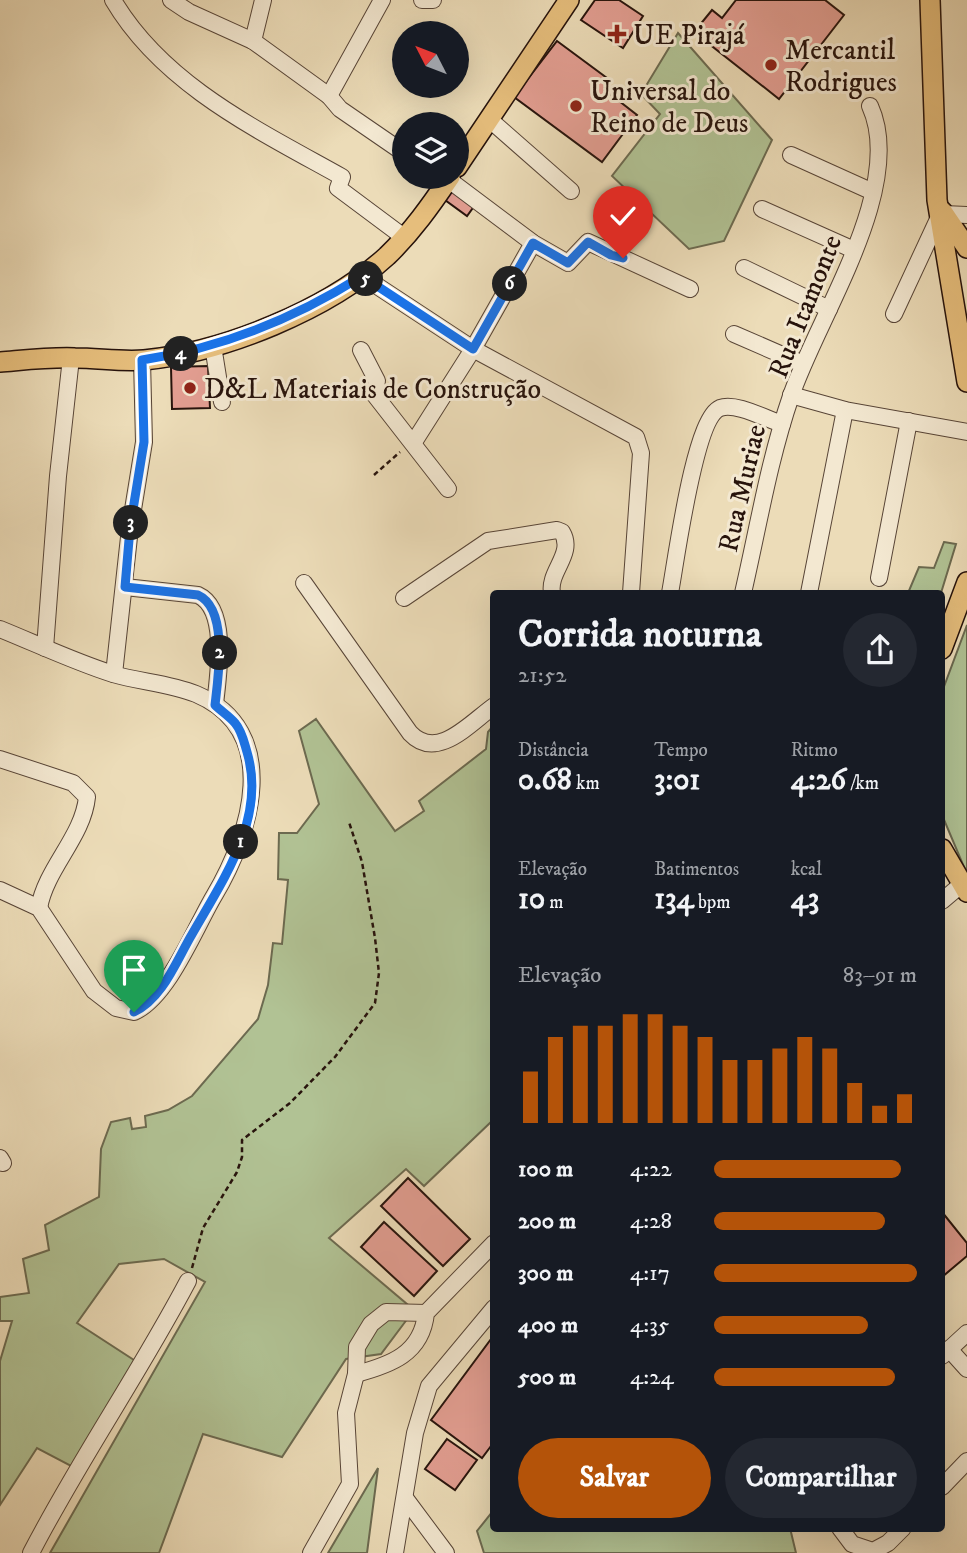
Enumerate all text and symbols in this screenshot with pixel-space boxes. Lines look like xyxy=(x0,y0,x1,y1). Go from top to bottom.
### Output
place label: UE Pirajá xyxy=(633,18,745,53)
north arrow xyxy=(392,21,469,98)
map controls xyxy=(392,21,469,189)
marker: UE Pirajá xyxy=(607,24,627,44)
place label: Mercantil Rodrigues xyxy=(785,33,897,100)
marker: Mercantil Rodrigues xyxy=(763,57,779,73)
place label: Universal do Reino de Deus xyxy=(590,74,748,141)
marker: Universal do Reino de Deus xyxy=(568,98,584,114)
button: layers xyxy=(392,112,469,189)
pin xyxy=(593,186,653,258)
icon: check xyxy=(604,197,642,235)
street label: Rua Itamonte xyxy=(761,230,850,383)
pin: 5 xyxy=(348,262,384,296)
pin: 6 xyxy=(492,266,528,302)
text: 5 xyxy=(361,267,370,290)
text: 6 xyxy=(505,272,514,295)
pin: 4 xyxy=(164,336,198,372)
text: 4 xyxy=(175,342,186,365)
place label: D&L Materiais de Construção xyxy=(204,372,541,407)
marker: D&L Materiais de Construção xyxy=(182,380,198,396)
street label: Rua Muriae xyxy=(711,421,774,556)
pin: 3 xyxy=(114,505,148,540)
text: 3 xyxy=(127,511,134,534)
text: Corrida noturna xyxy=(518,611,762,659)
button: share xyxy=(843,613,917,687)
pin: 2 xyxy=(202,636,238,670)
text: 2 xyxy=(215,641,224,664)
text: 21:52 xyxy=(518,661,566,690)
text: Distância xyxy=(518,739,589,762)
text: Tempo xyxy=(654,739,708,762)
text: Ritmo xyxy=(791,739,838,762)
text: 0.68 xyxy=(518,762,572,799)
text: 3:01 xyxy=(654,762,700,799)
text: 4:26 xyxy=(791,762,846,799)
text: km xyxy=(572,772,600,795)
text: /km xyxy=(846,772,879,795)
pin: 1 xyxy=(224,824,258,860)
text: 1 xyxy=(237,830,244,853)
text: Elevação xyxy=(518,858,587,881)
text: Batimentos xyxy=(654,858,739,881)
text: kcal xyxy=(791,858,822,881)
text: 10 xyxy=(518,881,545,918)
text: 134 xyxy=(654,881,694,918)
text: 43 xyxy=(791,881,819,918)
text: m xyxy=(545,891,563,914)
text: bpm xyxy=(694,891,731,914)
pin xyxy=(104,940,164,1012)
icon: arrive xyxy=(115,951,153,989)
text: Elevação xyxy=(518,961,601,990)
text: 83–91 m xyxy=(843,961,917,990)
text: 100 m xyxy=(518,1155,573,1184)
text: 4:22 xyxy=(630,1155,672,1184)
text: 200 m xyxy=(518,1207,576,1236)
text: 4:28 xyxy=(630,1207,672,1236)
text: 300 m xyxy=(518,1259,574,1288)
text: 4:17 xyxy=(630,1259,670,1288)
text: 400 m xyxy=(518,1311,578,1340)
text: 4:35 xyxy=(630,1311,669,1340)
text: 500 m xyxy=(518,1363,576,1392)
text: 4:24 xyxy=(630,1363,674,1392)
button: Salvar xyxy=(518,1438,711,1518)
button: Compartilhar xyxy=(725,1438,917,1518)

